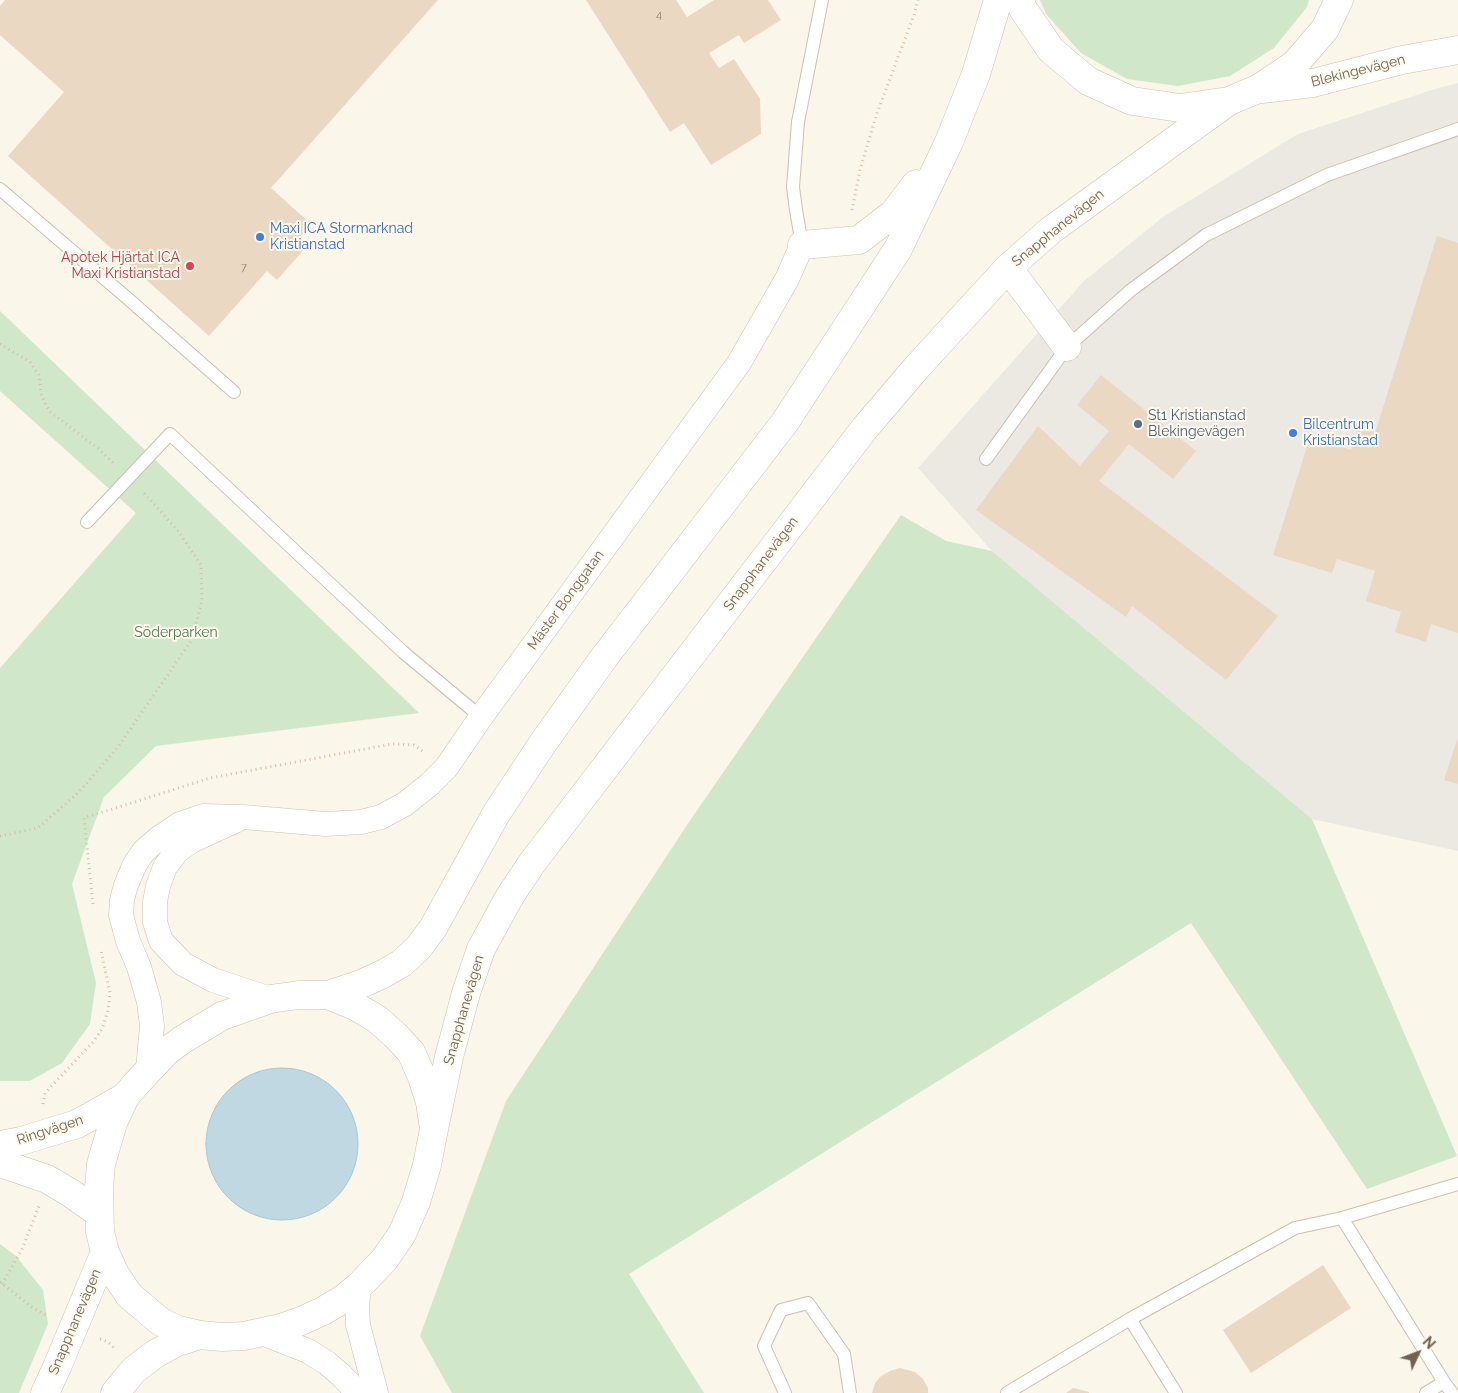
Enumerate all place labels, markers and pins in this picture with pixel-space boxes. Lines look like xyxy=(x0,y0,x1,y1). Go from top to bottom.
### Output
place label: Maxi ICA Stormarknad Kristianstad xyxy=(270,221,413,253)
marker: Maxi ICA Stormarknad Kristianstad xyxy=(254,231,266,243)
place label: Apotek Hjärtat ICA Maxi Kristianstad xyxy=(61,250,180,282)
marker: Apotek Hjärtat ICA Maxi Kristianstad xyxy=(184,260,196,272)
place label: St1 Kristianstad Blekingevägen xyxy=(1148,408,1246,441)
place label: Bilcentrum Kristianstad xyxy=(1303,417,1378,450)
marker: St1 Kristianstad Blekingevägen xyxy=(1132,418,1144,430)
marker: Bilcentrum Kristianstad xyxy=(1287,427,1299,439)

